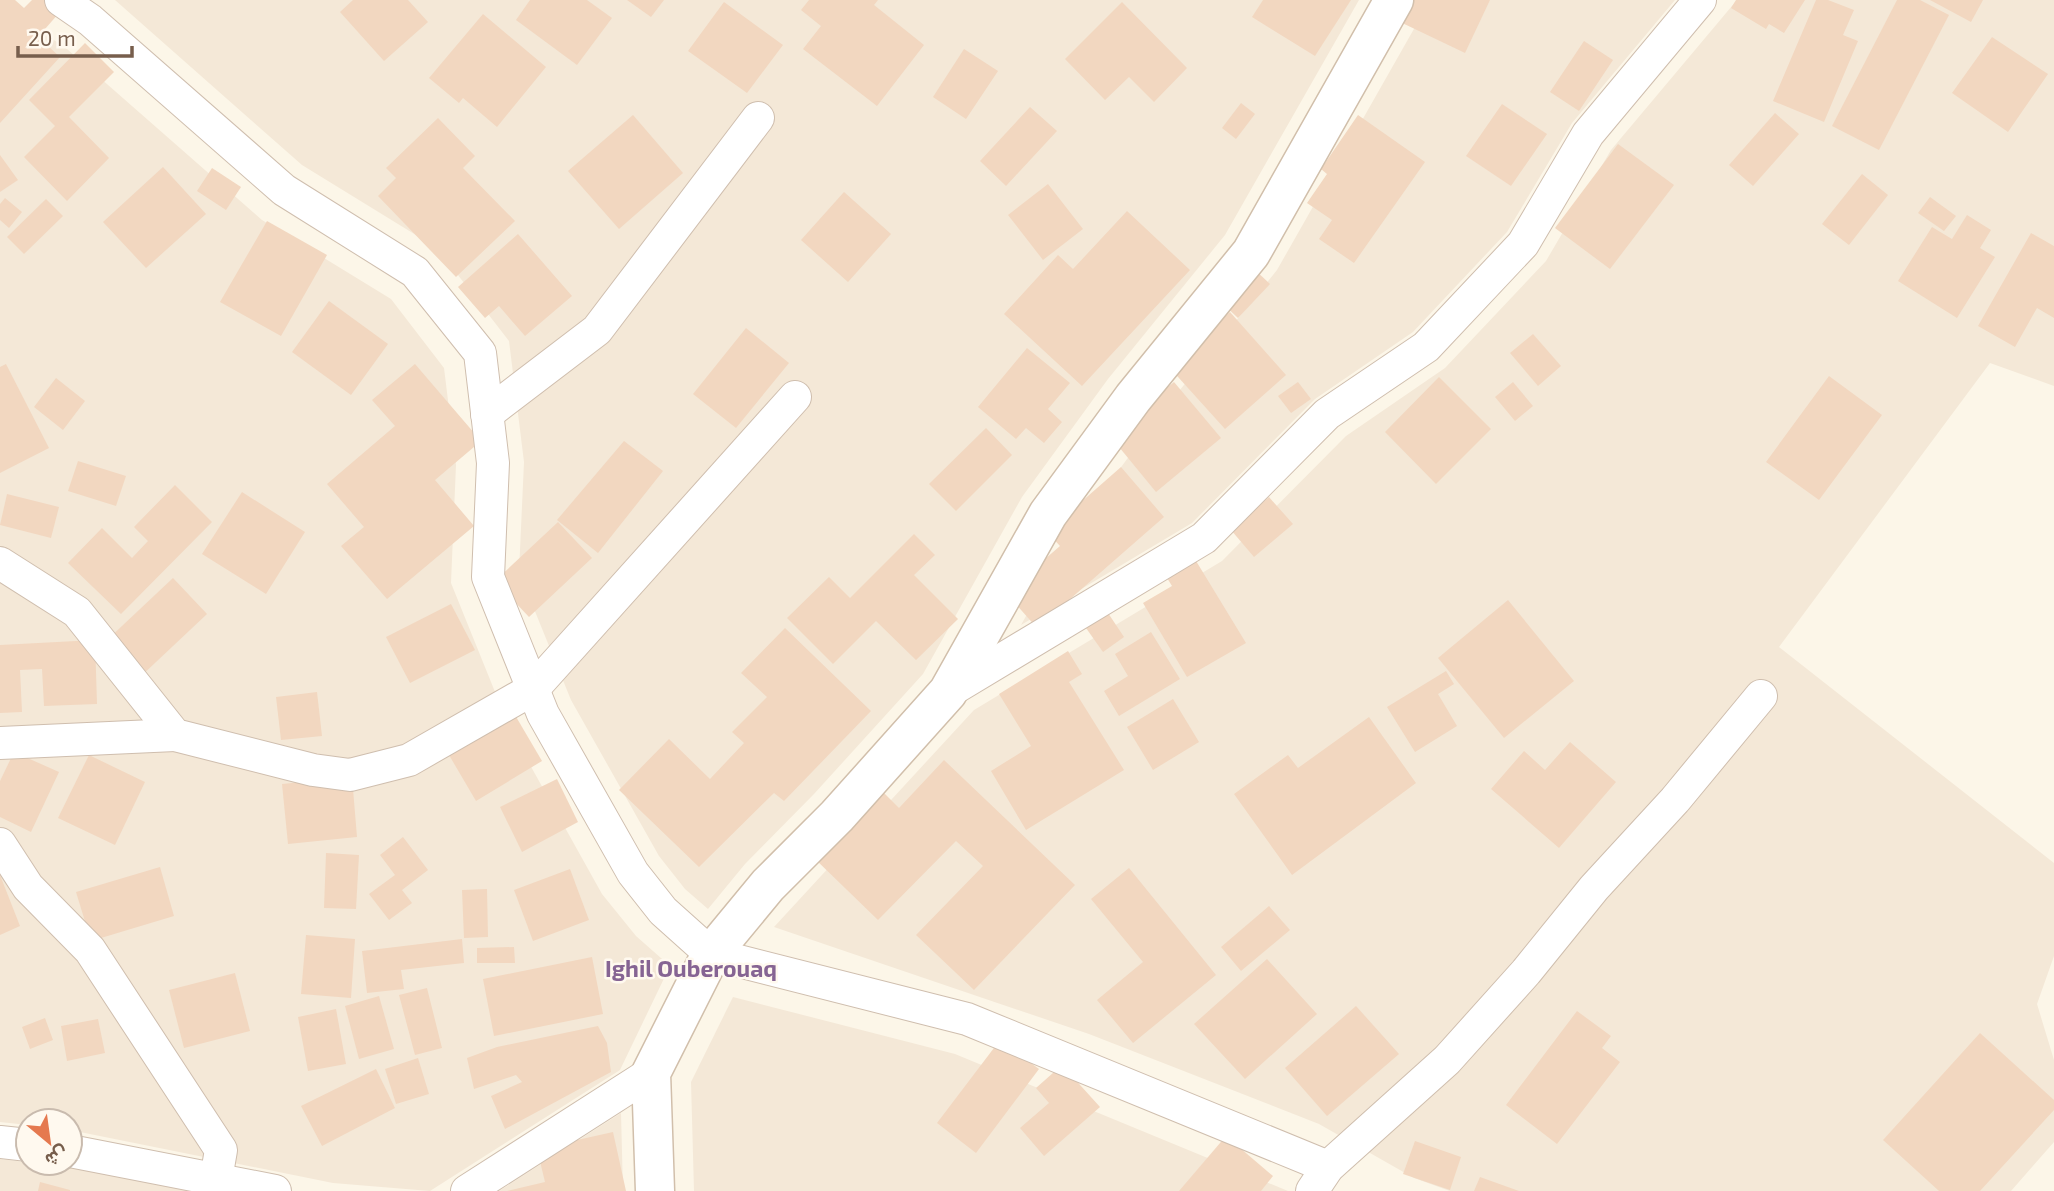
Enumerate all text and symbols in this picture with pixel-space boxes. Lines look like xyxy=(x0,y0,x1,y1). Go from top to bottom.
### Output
scale bar xyxy=(18,14,131,58)
text: 20 m xyxy=(28,25,76,50)
district label: Ighil Ouberouaq xyxy=(605,954,777,982)
north arrow xyxy=(14,1107,84,1177)
text: ش xyxy=(41,1141,73,1173)

